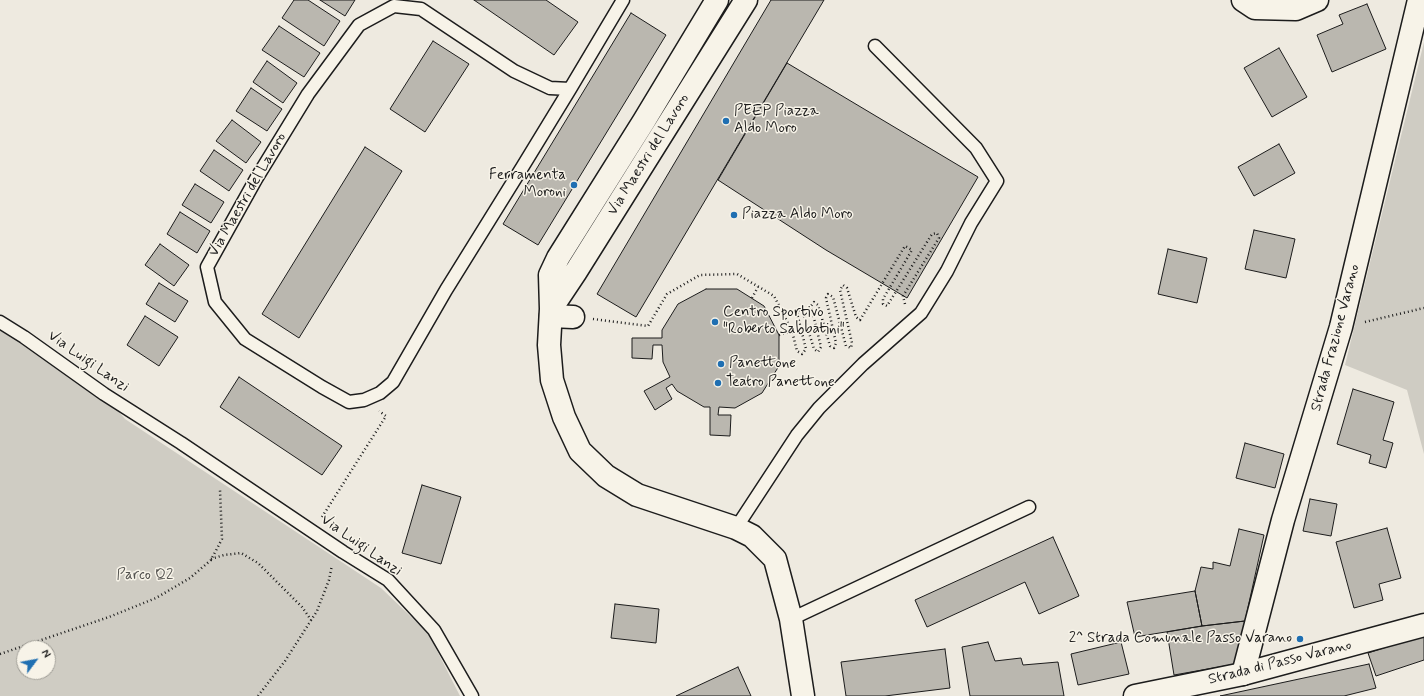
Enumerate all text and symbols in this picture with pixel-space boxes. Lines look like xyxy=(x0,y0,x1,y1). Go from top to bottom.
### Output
street label: Via Maestri del Lavoro xyxy=(604,91,694,219)
place label: PEEP Piazza Aldo Moro xyxy=(734,103,819,138)
marker: PEEP Piazza Aldo Moro xyxy=(721,116,731,126)
street label: Via Maestri del Lavoro xyxy=(205,130,291,260)
place label: Ferramenta Moroni xyxy=(489,167,566,202)
marker: Ferramenta Moroni xyxy=(569,180,579,190)
place label: Piazza Aldo Moro xyxy=(742,206,853,224)
marker: Piazza Aldo Moro xyxy=(729,210,739,220)
street label: Strada Frazione Varano xyxy=(1308,263,1364,413)
place label: Centro Sportivo "Roberto Sabbatini" xyxy=(723,304,845,339)
marker: Centro Sportivo "Roberto Sabbatini" xyxy=(710,317,720,327)
street label: Via Luigi Lanzi xyxy=(44,327,132,397)
place label: Panettone xyxy=(729,355,796,373)
marker: Panettone xyxy=(716,359,726,369)
place label: Teatro Panettone xyxy=(726,374,835,392)
marker: Teatro Panettone xyxy=(713,378,723,388)
street label: Via Luigi Lanzi xyxy=(317,511,405,581)
park label: Parco Q2 xyxy=(117,567,173,585)
place label: 2^ Strada Comunale Passo Varano xyxy=(1069,630,1292,648)
marker: 2^ Strada Comunale Passo Varano xyxy=(1295,634,1305,644)
street label: Strada di Passo Varano xyxy=(1207,636,1353,690)
north arrow xyxy=(16,640,56,680)
text: N xyxy=(37,647,53,661)

